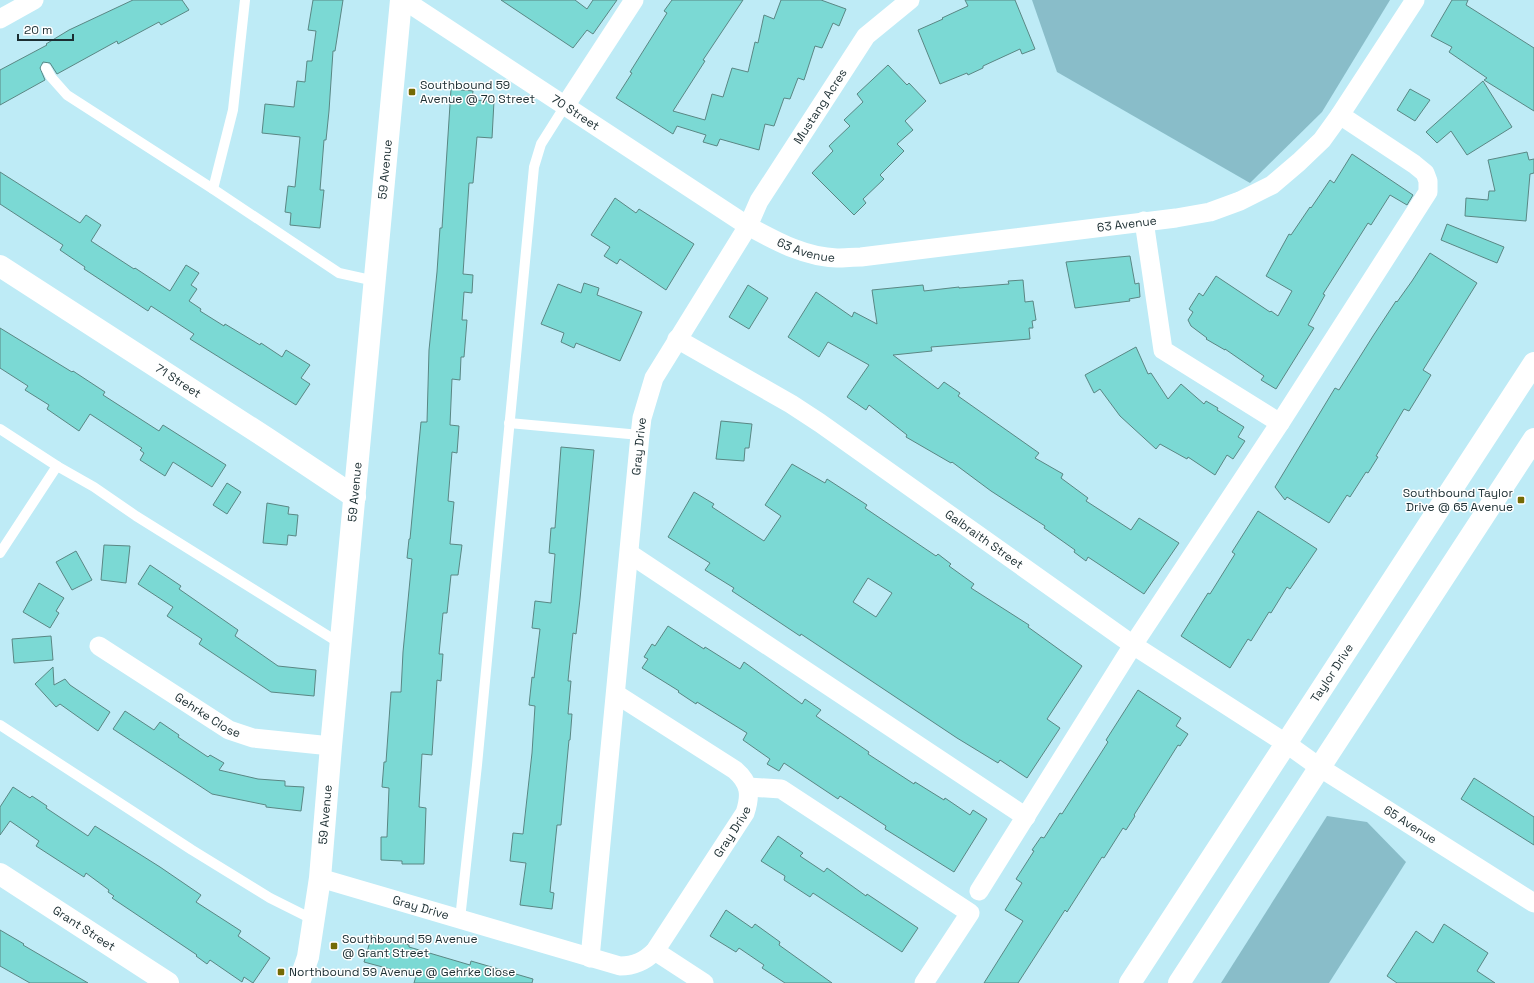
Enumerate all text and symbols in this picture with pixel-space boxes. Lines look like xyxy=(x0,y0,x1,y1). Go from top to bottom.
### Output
scale bar xyxy=(18,16,73,42)
text: 20 m xyxy=(24,22,52,38)
street label: Mustang Acres xyxy=(790,66,851,147)
place label: Southbound 59 Avenue @ 70 Street xyxy=(420,77,535,107)
marker: Southbound 59 Avenue @ 70 Street xyxy=(407,87,417,97)
street label: 70 Street xyxy=(548,91,602,134)
street label: 59 Avenue xyxy=(374,139,396,200)
street label: 63 Avenue xyxy=(1096,212,1158,236)
street label: 63 Avenue xyxy=(774,234,836,266)
street label: 71 Street xyxy=(152,360,204,402)
street label: Gray Drive xyxy=(628,416,650,476)
street label: 59 Avenue xyxy=(344,461,366,523)
place label: Southbound Taylor Drive @ 65 Avenue xyxy=(1403,485,1513,515)
marker: Southbound Taylor Drive @ 65 Avenue xyxy=(1516,495,1526,505)
street label: Galbraith Street xyxy=(942,506,1026,573)
street label: Taylor Drive xyxy=(1307,641,1357,705)
street label: Gehrke Close xyxy=(172,689,243,741)
street label: 59 Avenue xyxy=(315,784,336,845)
street label: 65 Avenue xyxy=(1381,802,1440,847)
street label: Gray Drive xyxy=(710,804,755,861)
street label: Gray Drive xyxy=(391,892,451,923)
street label: Grant Street xyxy=(49,902,118,955)
place label: Southbound 59 Avenue @ Grant Street xyxy=(342,931,478,961)
marker: Southbound 59 Avenue @ Grant Street xyxy=(329,941,339,951)
place label: Northbound 59 Avenue @ Gehrke Close xyxy=(289,964,515,980)
marker: Northbound 59 Avenue @ Gehrke Close xyxy=(276,967,286,977)

